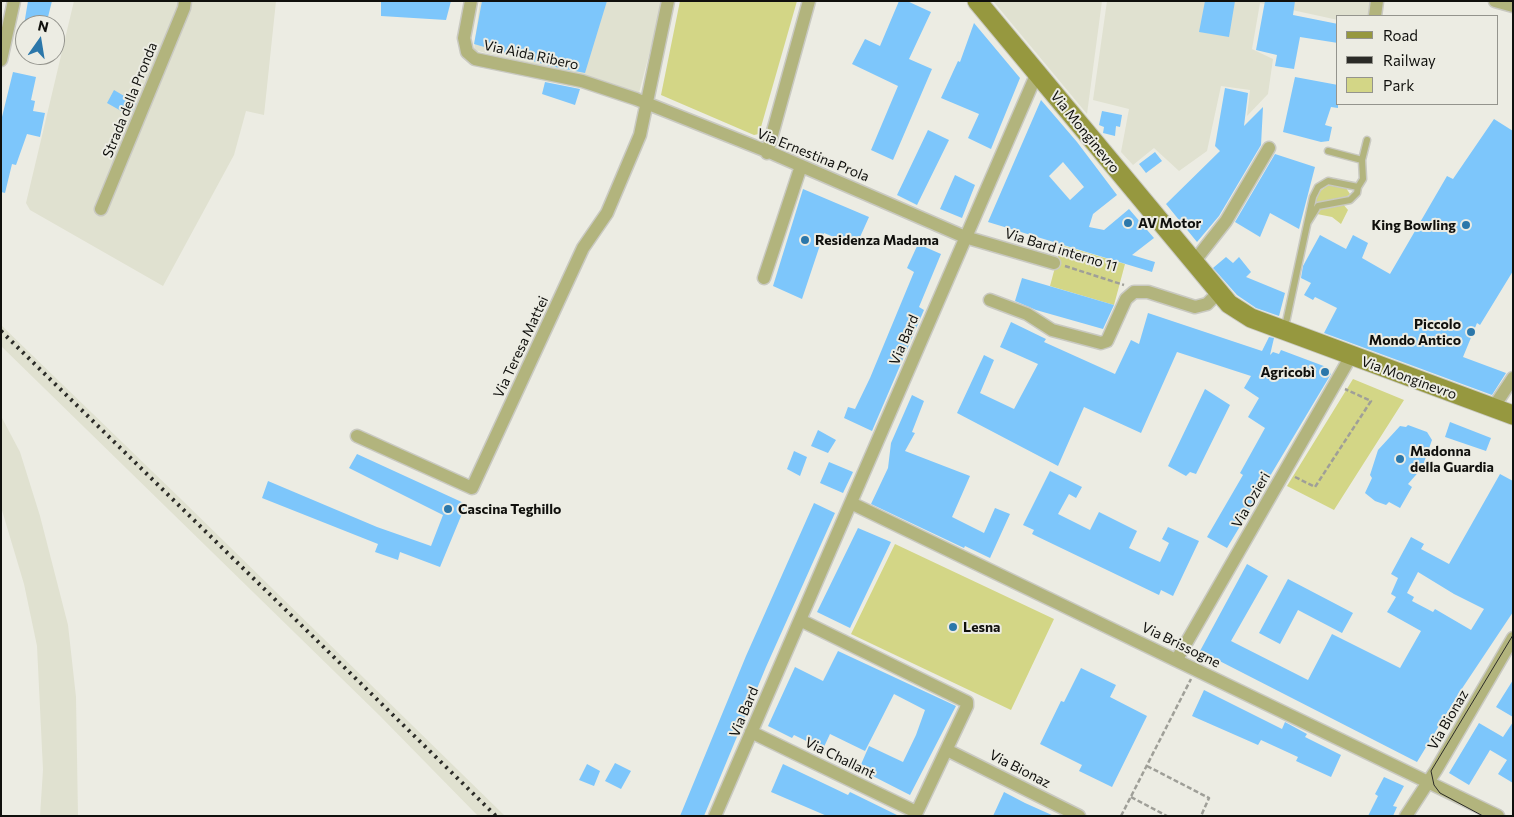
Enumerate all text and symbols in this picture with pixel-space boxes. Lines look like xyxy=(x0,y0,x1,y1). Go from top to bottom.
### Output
north arrow xyxy=(15,15,65,65)
legend xyxy=(1336,15,1499,105)
text: N xyxy=(36,16,50,35)
text: Road xyxy=(1383,26,1418,44)
street label: Via Aida Ribero xyxy=(482,37,580,73)
street label: Strada della Pronda xyxy=(99,40,161,160)
text: Railway xyxy=(1383,51,1436,69)
text: Park xyxy=(1383,76,1414,94)
street label: Via Monginevro xyxy=(1047,88,1123,176)
street label: Via Ernestina Prola xyxy=(754,125,872,185)
place label: AV Motor xyxy=(1138,215,1201,231)
marker: AV Motor xyxy=(1122,217,1134,229)
place label: King Bowling xyxy=(1371,217,1456,233)
marker: King Bowling xyxy=(1460,219,1472,231)
street label: Via Bard interno 11 xyxy=(1003,225,1119,275)
place label: Residenza Madama xyxy=(815,232,939,248)
marker: Residenza Madama xyxy=(799,234,811,246)
street label: Via Teresa Mattei xyxy=(490,293,552,401)
street label: Via Bard xyxy=(886,312,922,368)
place label: Piccolo Mondo Antico xyxy=(1369,316,1461,348)
marker: Piccolo Mondo Antico xyxy=(1465,326,1477,338)
street label: Via Monginevro xyxy=(1359,353,1459,403)
place label: Agricobì xyxy=(1261,364,1315,380)
marker: Agricobì xyxy=(1319,366,1331,378)
place label: Madonna della Guardia xyxy=(1410,443,1494,476)
marker: Madonna della Guardia xyxy=(1394,453,1406,465)
street label: Via Ozieri xyxy=(1228,469,1274,531)
place label: Cascina Teghillo xyxy=(458,501,561,517)
marker: Cascina Teghillo xyxy=(442,503,454,515)
place label: Lesna xyxy=(963,619,1000,635)
street label: Via Brissogne xyxy=(1139,619,1223,671)
marker: Lesna xyxy=(947,621,959,633)
street label: Via Bard xyxy=(726,684,762,740)
street label: Via Bionaz xyxy=(1424,687,1472,753)
street label: Via Challant xyxy=(802,734,878,782)
street label: Via Bionaz xyxy=(987,746,1053,792)

